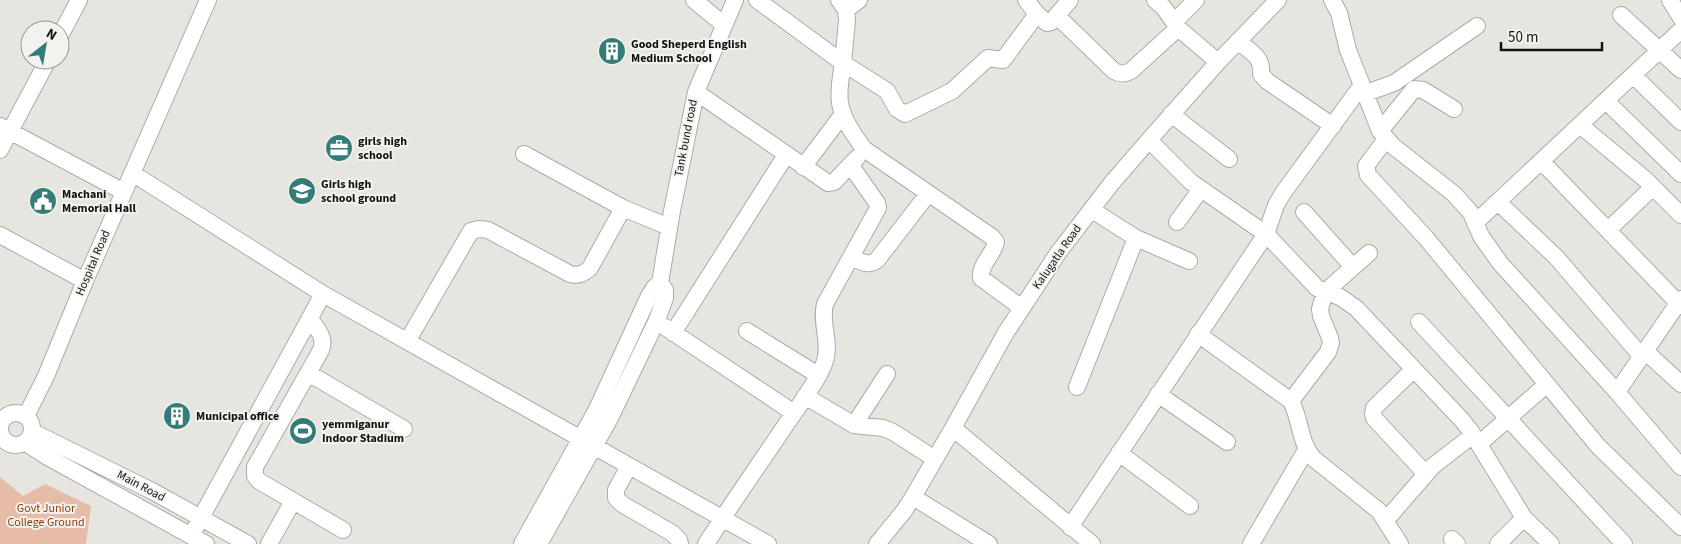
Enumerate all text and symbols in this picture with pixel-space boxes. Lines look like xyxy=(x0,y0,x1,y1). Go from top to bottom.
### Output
north arrow xyxy=(20,20,70,70)
scale bar xyxy=(1501,20,1602,52)
text: N xyxy=(42,24,60,46)
text: 50 m xyxy=(1508,27,1538,48)
building icon: Good Sheperd English Medium School xyxy=(597,36,627,66)
place label: Good Sheperd English Medium School xyxy=(631,36,747,67)
street label: Tank bund road xyxy=(670,98,702,178)
office icon: girls high school xyxy=(324,133,354,163)
place label: girls high school xyxy=(358,133,407,164)
school or university icon: Girls high school ground xyxy=(287,176,317,206)
place label: Girls high school ground xyxy=(321,176,396,207)
public building icon: Machani Memorial Hall xyxy=(28,186,58,216)
place label: Machani Memorial Hall xyxy=(62,186,136,217)
street label: Kalugatla Road xyxy=(1028,221,1086,293)
street label: Hospital Road xyxy=(71,227,115,299)
building icon: Municipal office xyxy=(162,401,192,431)
place label: Municipal office xyxy=(196,408,279,425)
sports icon: yemmiganur Indoor Stadium xyxy=(288,416,318,446)
place label: yemmiganur Indoor Stadium xyxy=(322,416,404,447)
street label: Main Road xyxy=(114,466,168,506)
park label: Govt Junior College Ground xyxy=(7,500,85,531)

